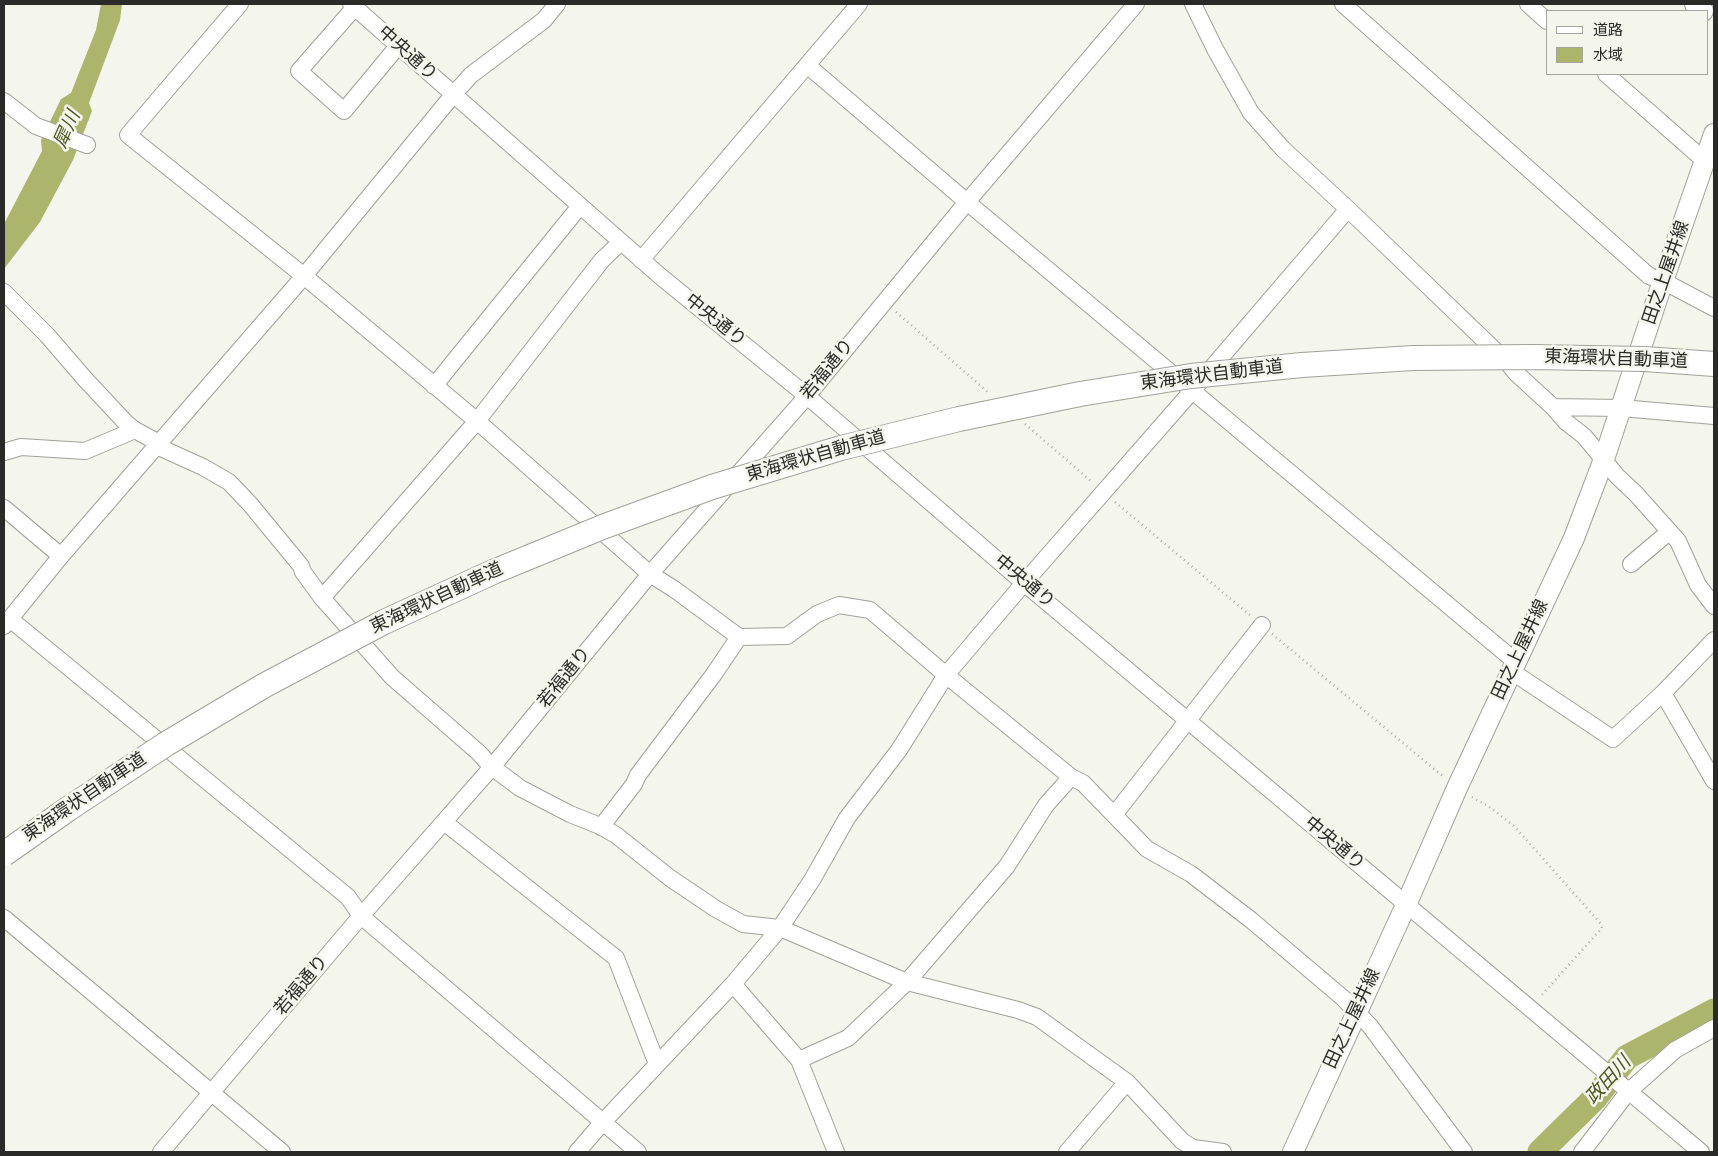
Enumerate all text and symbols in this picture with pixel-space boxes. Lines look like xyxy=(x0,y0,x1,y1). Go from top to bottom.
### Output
legend xyxy=(1546,10,1708,75)
text: 道路 xyxy=(1593,19,1623,41)
street label: 中央通り xyxy=(373,22,441,86)
text: 水域 xyxy=(1593,44,1623,66)
water label: 犀川 xyxy=(50,108,86,152)
street label: 田之上屋井線 xyxy=(1639,218,1695,328)
street label: 中央通り xyxy=(680,290,750,352)
street label: 若福通り xyxy=(797,335,859,405)
street label: 東海環状自動車道 xyxy=(1544,347,1688,373)
street label: 東海環状自動車道 xyxy=(1139,357,1285,395)
street label: 東海環状自動車道 xyxy=(744,427,888,487)
street label: 中央通り xyxy=(989,551,1059,613)
street label: 東海環状自動車道 xyxy=(367,559,507,639)
street label: 田之上屋井線 xyxy=(1488,596,1554,704)
street label: 若福通り xyxy=(534,643,596,713)
street label: 東海環状自動車道 xyxy=(19,749,151,847)
street label: 中央通り xyxy=(1299,813,1369,875)
street label: 若福通り xyxy=(271,951,333,1021)
street label: 田之上屋井線 xyxy=(1320,965,1386,1073)
water label: 政田川 xyxy=(1581,1052,1637,1110)

